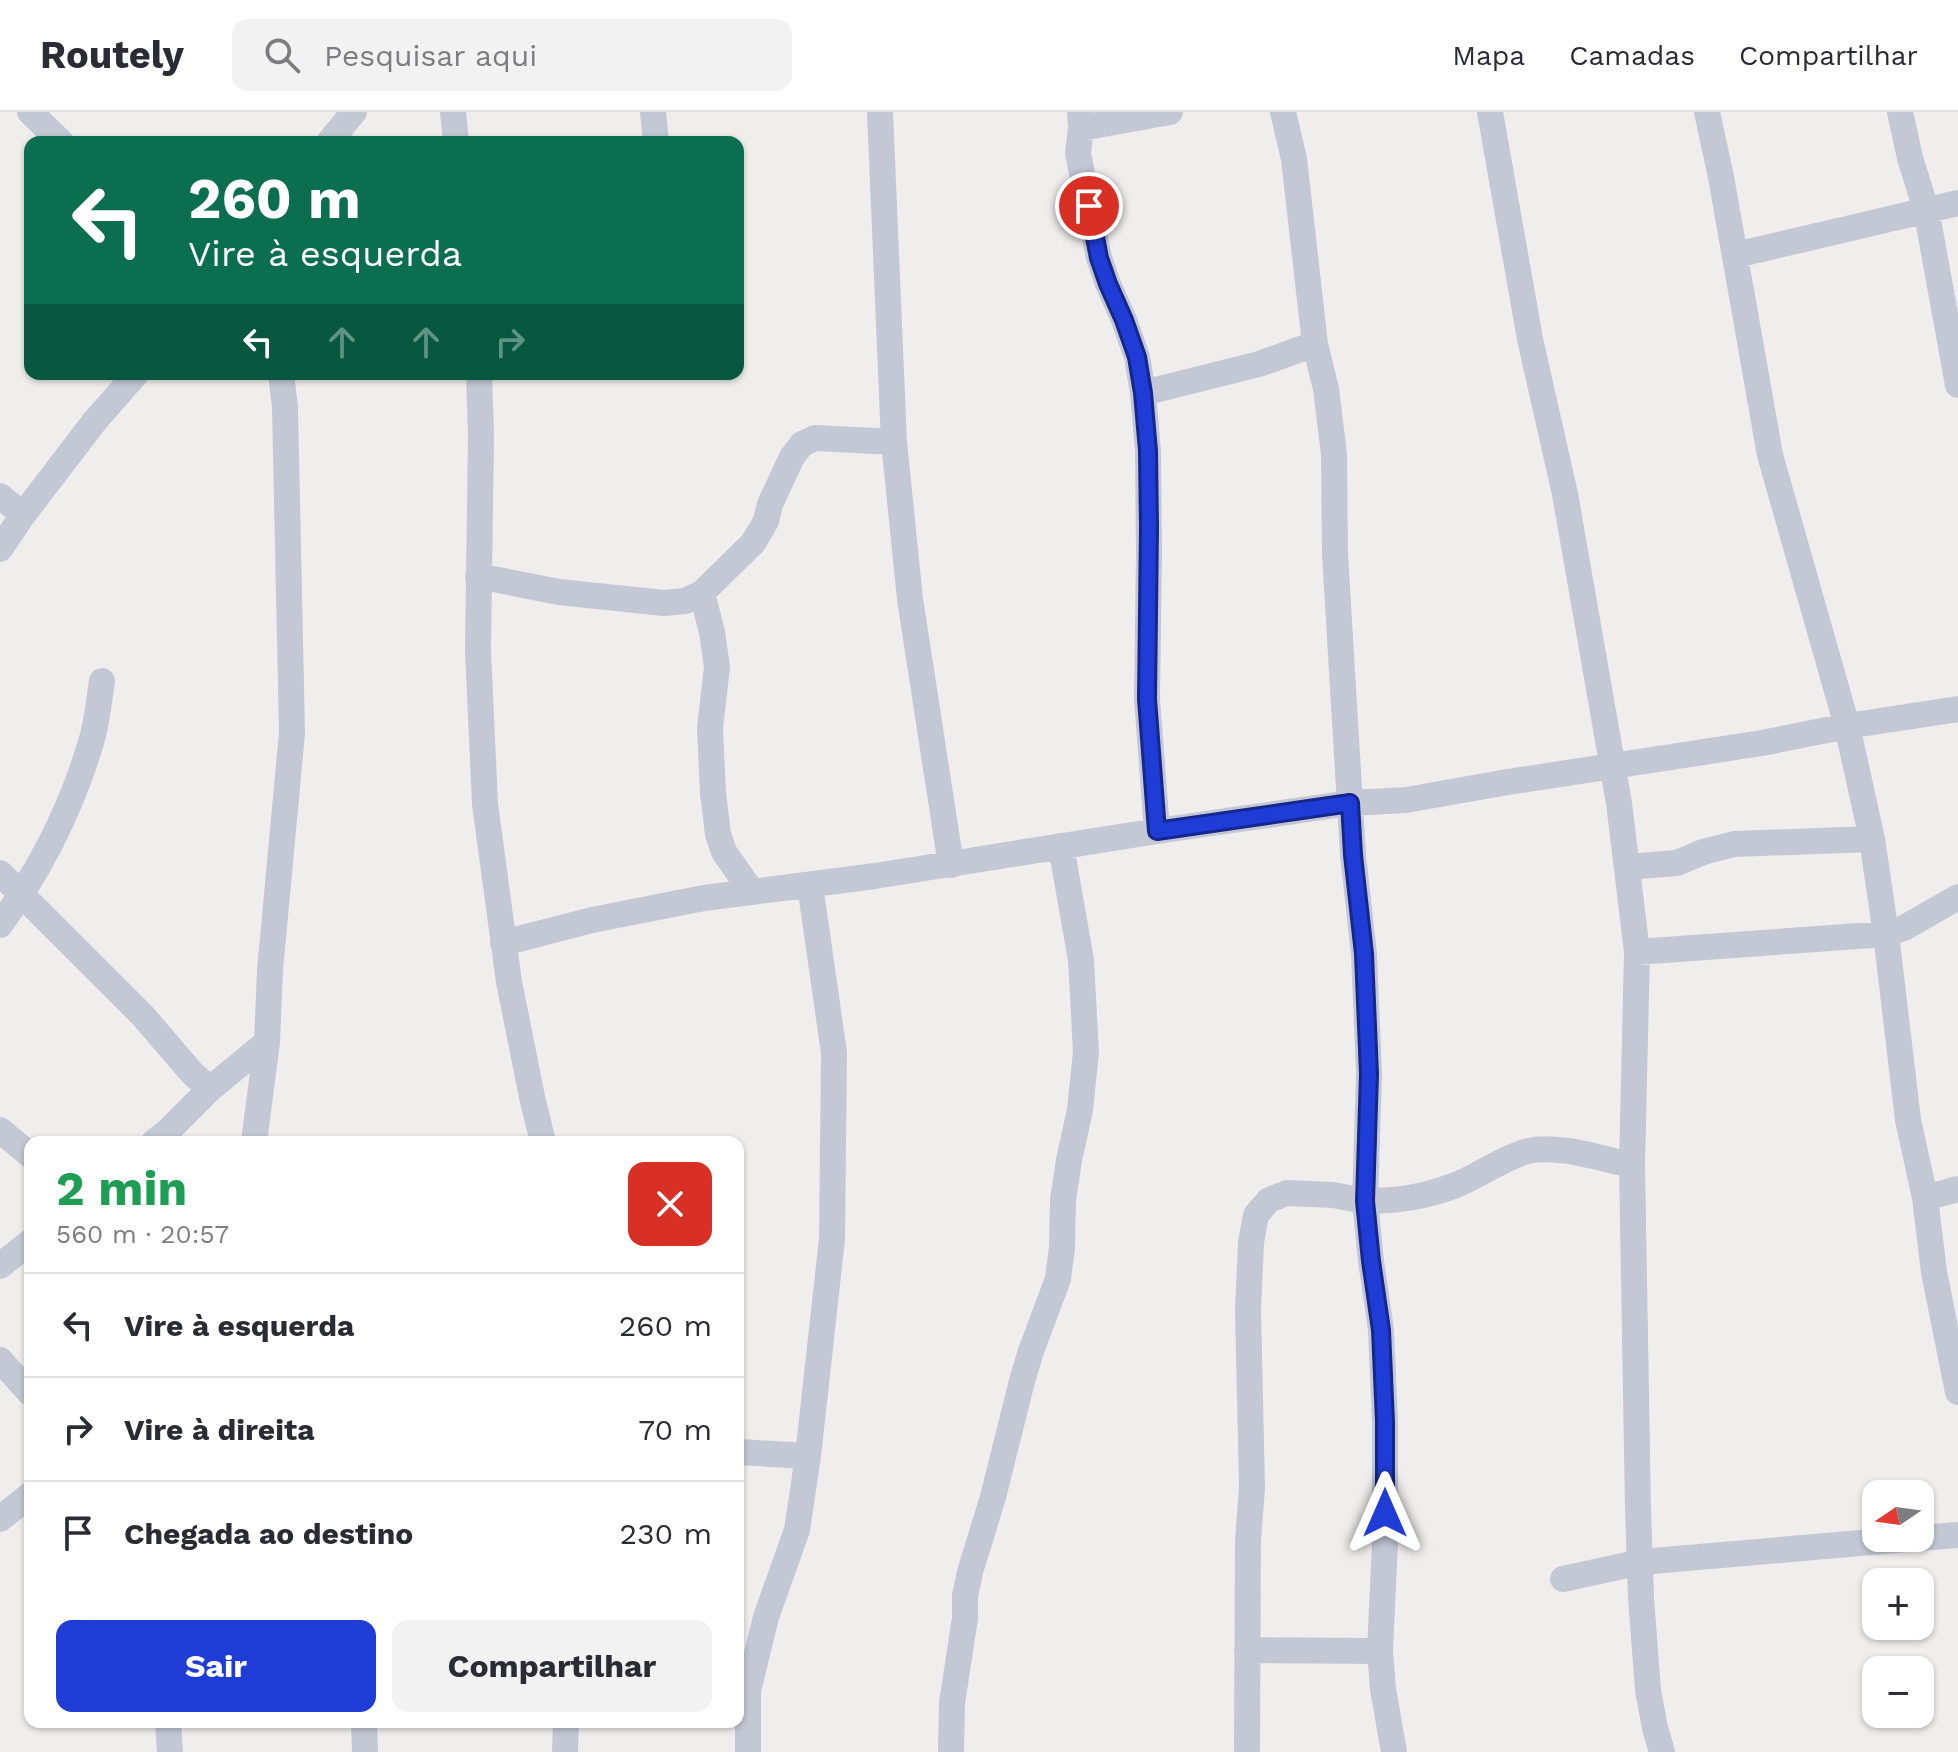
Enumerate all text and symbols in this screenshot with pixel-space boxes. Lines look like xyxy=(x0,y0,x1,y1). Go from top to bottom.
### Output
search box xyxy=(232,19,792,91)
text: Routely xyxy=(40,33,184,77)
icon: search xyxy=(260,33,304,77)
text: Pesquisar aqui xyxy=(324,38,537,73)
text: Mapa xyxy=(1452,39,1525,72)
text: Camadas xyxy=(1569,39,1695,72)
text: Compartilhar xyxy=(1739,39,1918,72)
text: 260 m xyxy=(188,166,361,232)
icon: left xyxy=(56,168,160,272)
pin xyxy=(1055,172,1123,240)
icon: arrive xyxy=(1067,184,1111,228)
text: Vire à esquerda xyxy=(188,233,462,275)
icon: left xyxy=(236,320,280,364)
icon: ahead xyxy=(320,320,364,364)
icon: ahead xyxy=(404,320,448,364)
icon: right xyxy=(488,320,532,364)
text: 2 min xyxy=(56,1160,187,1217)
button: close xyxy=(628,1162,712,1246)
text: 560 m · 20:57 xyxy=(56,1219,229,1249)
icon: left xyxy=(56,1303,100,1347)
text: Vire à esquerda xyxy=(124,1308,354,1343)
text: 260 m xyxy=(619,1308,712,1343)
icon: right xyxy=(56,1407,100,1451)
text: Vire à direita xyxy=(124,1412,315,1447)
text: 70 m xyxy=(638,1412,712,1447)
position arrow xyxy=(1343,1471,1427,1555)
north arrow xyxy=(1862,1480,1934,1552)
map controls xyxy=(1862,1480,1934,1728)
icon: arrive xyxy=(56,1511,100,1555)
text: Chegada ao destino xyxy=(124,1516,413,1551)
text: 230 m xyxy=(620,1516,712,1551)
button: + xyxy=(1862,1568,1934,1640)
button: Sair xyxy=(56,1620,376,1712)
button: Compartilhar xyxy=(392,1620,712,1712)
button: − xyxy=(1862,1656,1934,1728)

